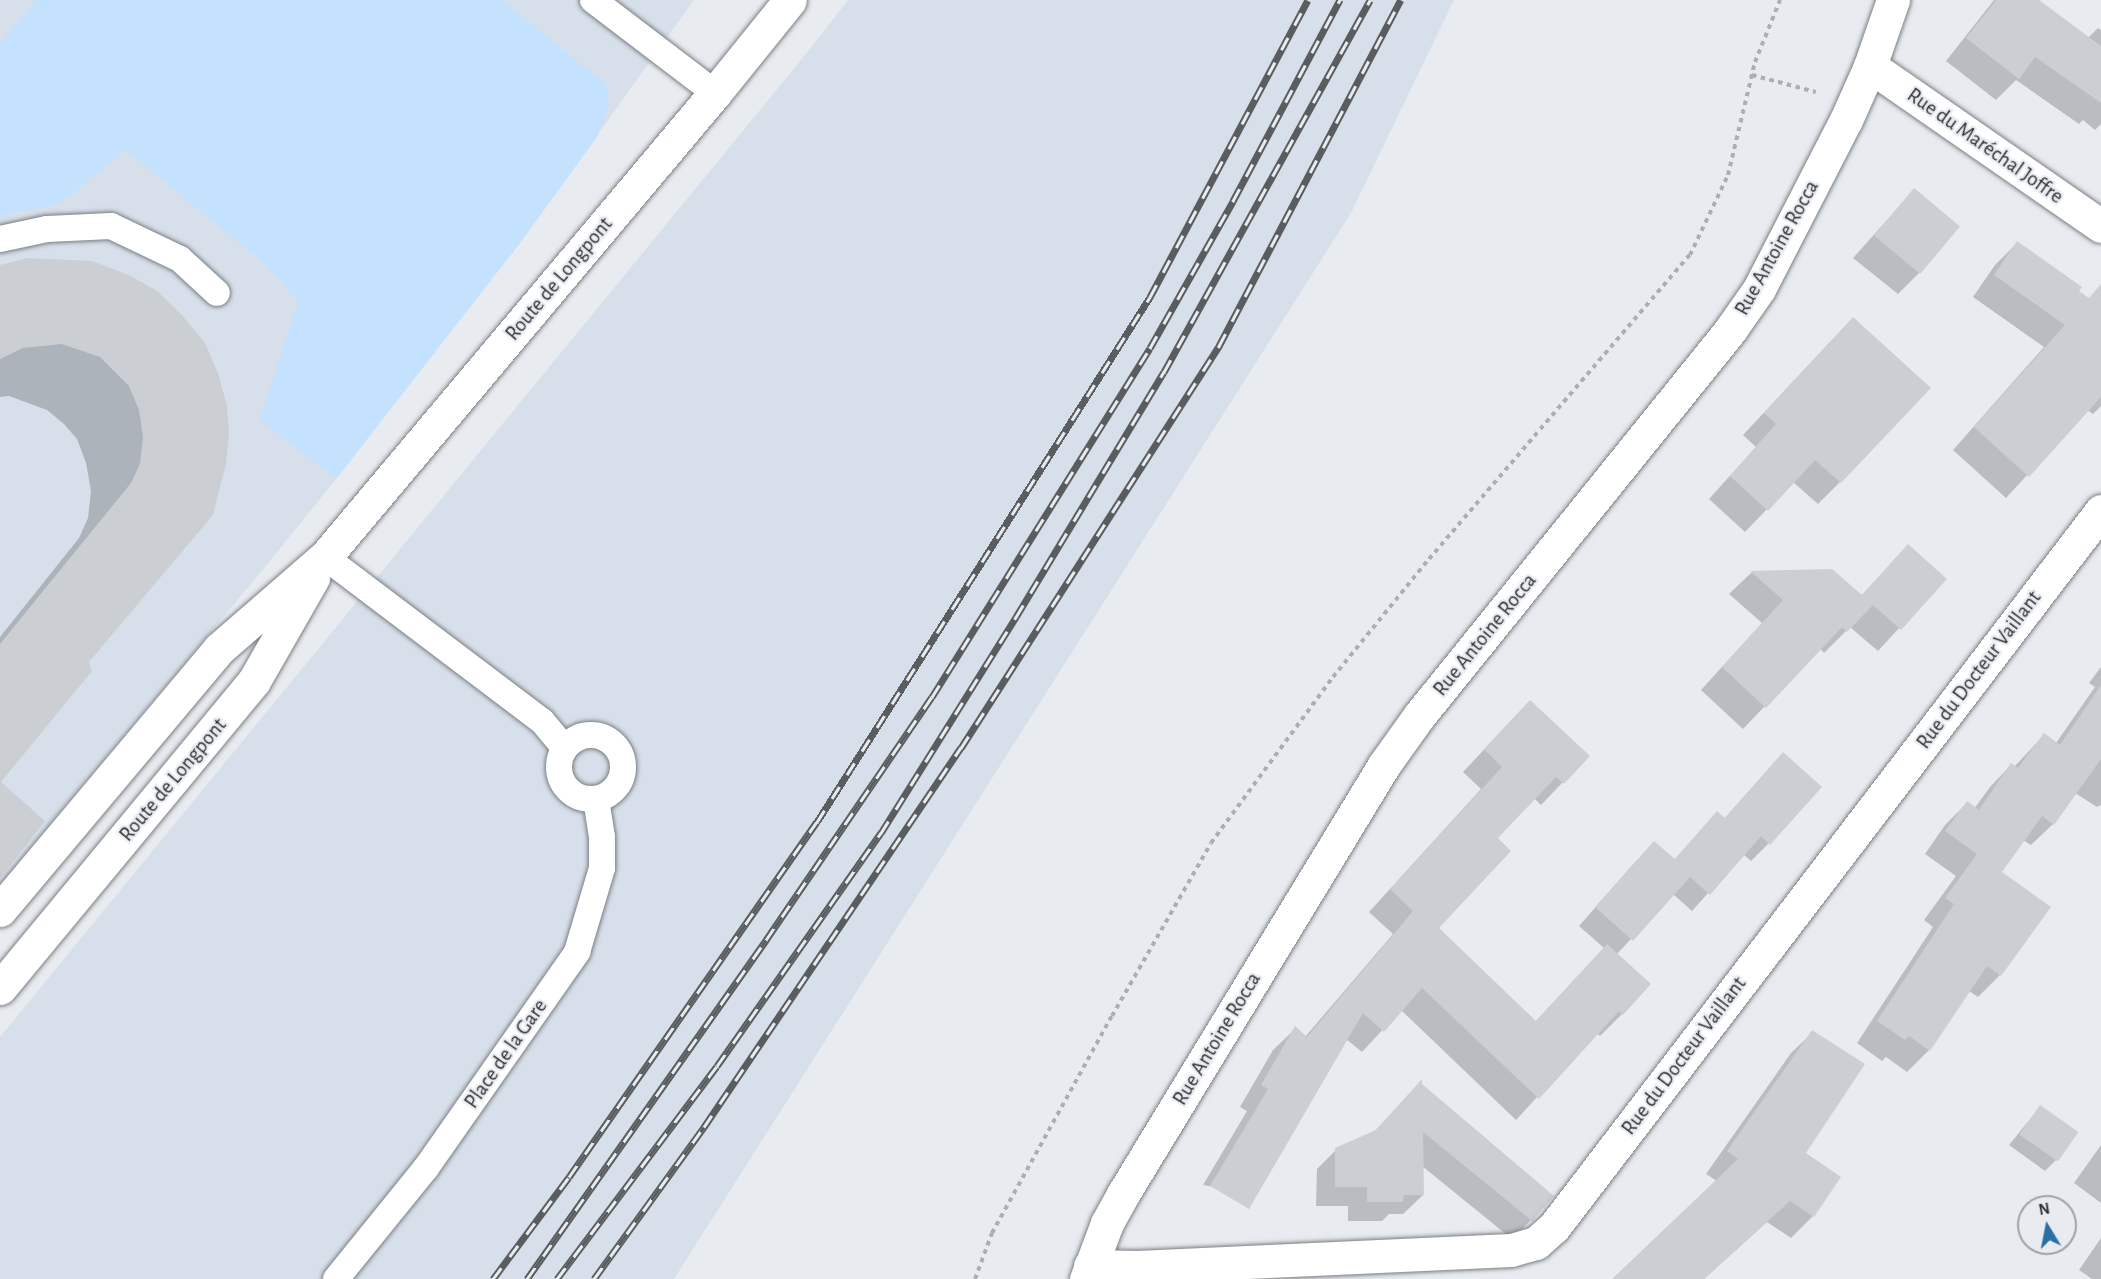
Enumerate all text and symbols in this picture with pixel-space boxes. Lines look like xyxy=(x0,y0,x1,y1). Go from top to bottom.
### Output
street label: Rue du Maréchal Joffre xyxy=(1902,83,2068,209)
street label: Rue Antoine Rocca xyxy=(1730,176,1824,320)
street label: Route de Longpont xyxy=(500,212,618,346)
street label: Rue Antoine Rocca xyxy=(1428,569,1542,701)
street label: Rue du Docteur Vaillant xyxy=(1911,586,2047,754)
street label: Route de Longpont xyxy=(114,713,232,847)
street label: Rue Antoine Rocca xyxy=(1167,968,1267,1110)
street label: Rue du Docteur Vaillant xyxy=(1616,972,1752,1140)
street label: Place de la Gare xyxy=(459,994,553,1114)
north arrow xyxy=(2017,1195,2077,1255)
text: N xyxy=(2037,1200,2051,1218)

